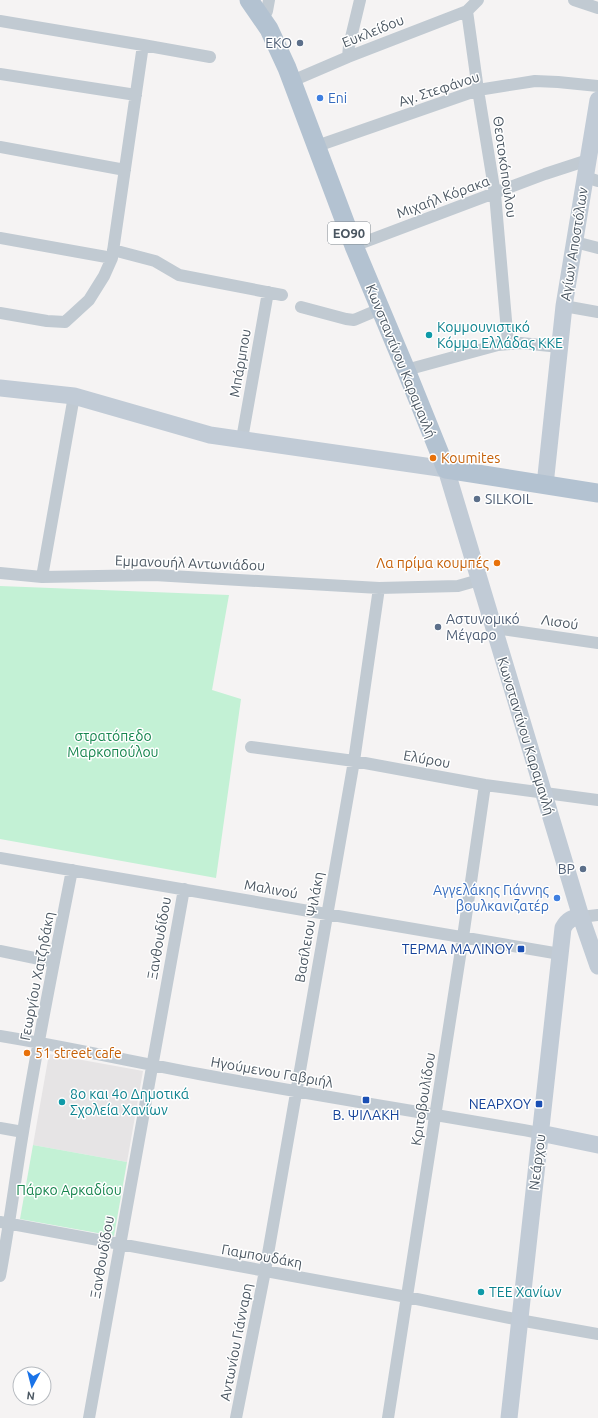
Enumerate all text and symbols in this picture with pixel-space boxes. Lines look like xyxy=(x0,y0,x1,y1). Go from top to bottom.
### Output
street label: Ευκλείδου xyxy=(340,11,406,51)
place label: EKO xyxy=(265,35,292,51)
marker: EKO xyxy=(295,38,305,48)
street label: Αγ. Στεφάνου xyxy=(396,68,482,110)
place label: Eni xyxy=(328,90,347,106)
marker: Eni xyxy=(315,93,325,103)
street label: Θεοτοκόπουλου xyxy=(490,115,520,219)
street label: Μιχαήλ Κόρακα xyxy=(394,173,492,221)
street label: Αγίων Αποστόλων xyxy=(557,186,591,302)
road number: ΕΟ90 xyxy=(328,222,370,244)
street label: Κωνσταντίνου Καραμανλή xyxy=(363,282,439,440)
place label: Κομμουνιστικό Κόμμα Ελλάδας ΚΚΕ xyxy=(437,319,563,351)
street label: Μπάρμπου xyxy=(226,328,254,398)
marker: Κομμουνιστικό Κόμμα Ελλάδας ΚΚΕ xyxy=(424,330,434,340)
place label: Koumites xyxy=(441,450,500,466)
marker: Koumites xyxy=(428,453,438,463)
place label: SILKOIL xyxy=(485,491,533,507)
marker: SILKOIL xyxy=(472,494,482,504)
street label: Εμμανουήλ Αντωνιάδου xyxy=(115,552,265,574)
place label: Λα πρίμα κουμπές xyxy=(376,555,490,571)
marker: Λα πρίμα κουμπές xyxy=(492,558,502,568)
place label: Αστυνομικό Μέγαρο xyxy=(446,611,520,643)
street label: Λισού xyxy=(540,611,580,633)
marker: Αστυνομικό Μέγαρο xyxy=(433,622,443,632)
street label: Κωνσταντίνου Καραμανλή xyxy=(494,655,558,817)
park label: στρατόπεδο Μαρκοπούλου xyxy=(67,728,159,760)
street label: Ελύρου xyxy=(402,747,452,771)
place label: BP xyxy=(558,861,575,877)
marker: BP xyxy=(578,864,588,874)
street label: Βασίλειου Ψιλάκη xyxy=(291,870,327,984)
street label: Μαλινού xyxy=(243,876,299,902)
place label: Αγγελάκης Γιάννης βουλκανιζατέρ xyxy=(433,882,550,914)
marker: Αγγελάκης Γιάννης βουλκανιζατέρ xyxy=(552,893,562,903)
street label: Ξανθουδίδου xyxy=(144,895,174,981)
street label: Γεωργίου Χατζηδάκη xyxy=(17,910,57,1042)
place label: ΤΕΡΜΑ ΜΑΛΙΝΟΥ xyxy=(402,941,513,957)
marker: ΤΕΡΜΑ ΜΑΛΙΝΟΥ xyxy=(516,944,526,954)
place label: 51 street cafe xyxy=(35,1045,122,1061)
marker: 51 street cafe xyxy=(22,1048,32,1058)
street label: Κριτοβουλίδου xyxy=(408,1051,438,1147)
street label: Ηγούμενου Γαβριήλ xyxy=(210,1053,334,1091)
place label: 8ο και 4ο Δημοτικά Σχολεία Χανίων xyxy=(70,1086,190,1118)
marker: Β. ΨΙΛΑΚΗ xyxy=(361,1095,371,1105)
place label: ΝΕΑΡΧΟΥ xyxy=(469,1096,531,1112)
marker: 8ο και 4ο Δημοτικά Σχολεία Χανίων xyxy=(57,1097,67,1107)
marker: ΝΕΑΡΧΟΥ xyxy=(534,1099,544,1109)
place label: Β. ΨΙΛΑΚΗ xyxy=(333,1107,399,1123)
street label: Νεάρχου xyxy=(526,1133,548,1191)
park label: Πάρκο Αρκαδίου xyxy=(16,1182,122,1198)
street label: Ξανθουδίδου xyxy=(87,1214,117,1300)
street label: Γιαμπουδάκη xyxy=(220,1241,304,1271)
street label: Αντωνίου Γιάνναρη xyxy=(217,1282,255,1402)
place label: ΤΕΕ Χανίων xyxy=(489,1284,562,1300)
marker: ΤΕΕ Χανίων xyxy=(476,1287,486,1297)
north arrow xyxy=(12,1366,52,1406)
text: N xyxy=(26,1389,36,1402)

